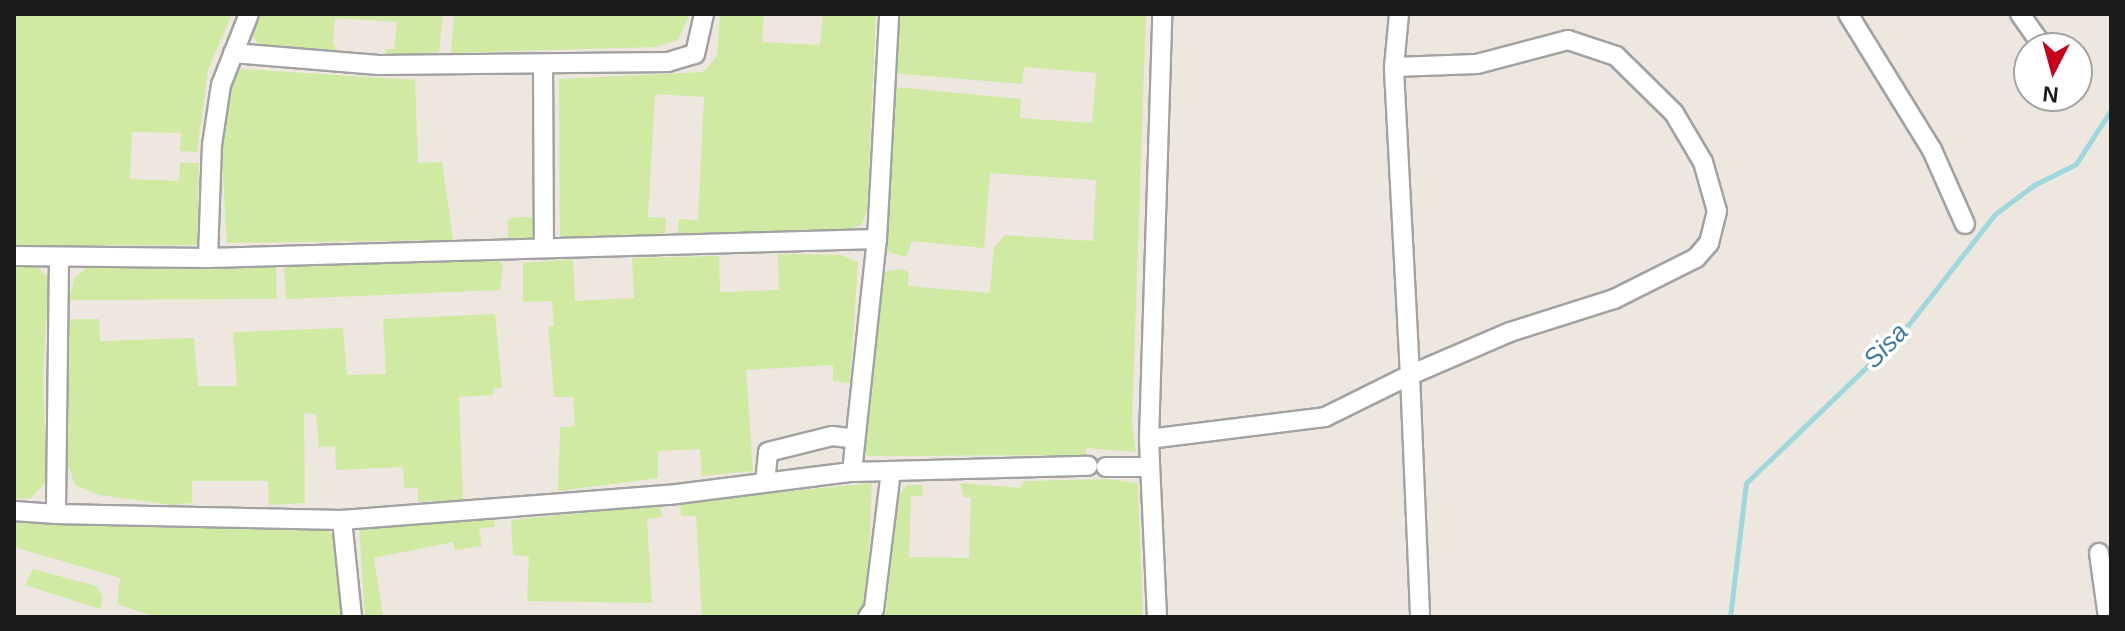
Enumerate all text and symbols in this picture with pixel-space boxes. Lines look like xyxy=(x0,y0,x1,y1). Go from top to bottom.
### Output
north arrow xyxy=(2013,32,2093,112)
text: N xyxy=(2041,81,2060,108)
water label: Sisa xyxy=(1857,317,1915,375)

